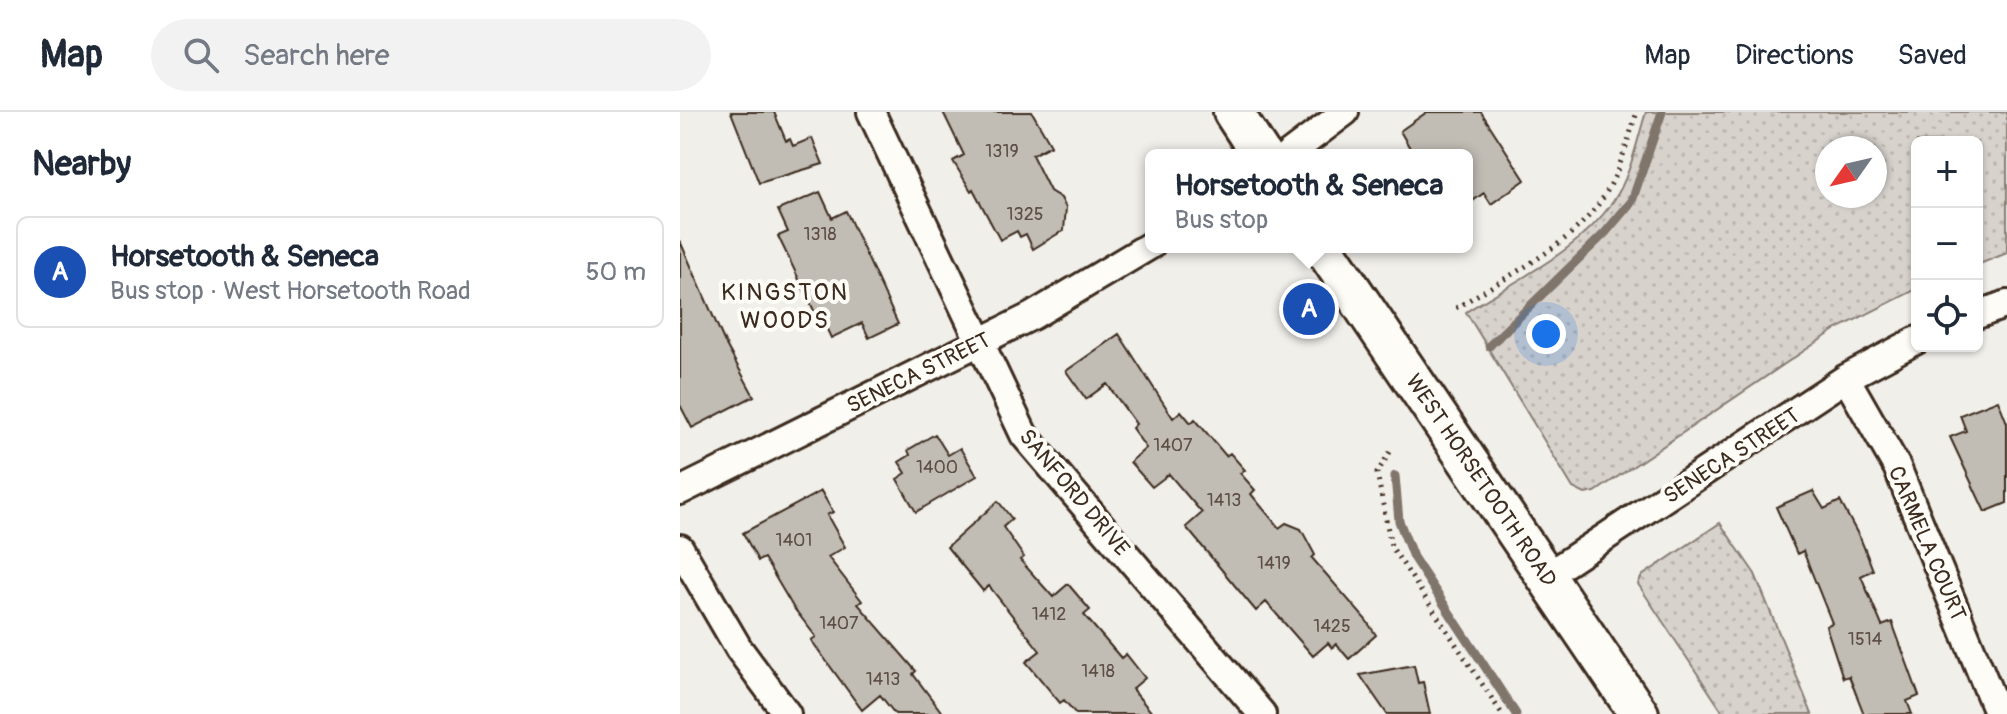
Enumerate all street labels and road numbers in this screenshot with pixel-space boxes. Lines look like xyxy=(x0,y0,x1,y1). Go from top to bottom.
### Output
street label: SENECA STREET xyxy=(842,326,995,420)
street label: WEST HORSETOOTH ROAD xyxy=(1399,369,1563,592)
street label: SENECA STREET xyxy=(1658,401,1805,510)
street label: SANFORD DRIVE xyxy=(1013,423,1136,562)
street label: CARMELA COURT xyxy=(1882,462,1972,625)

